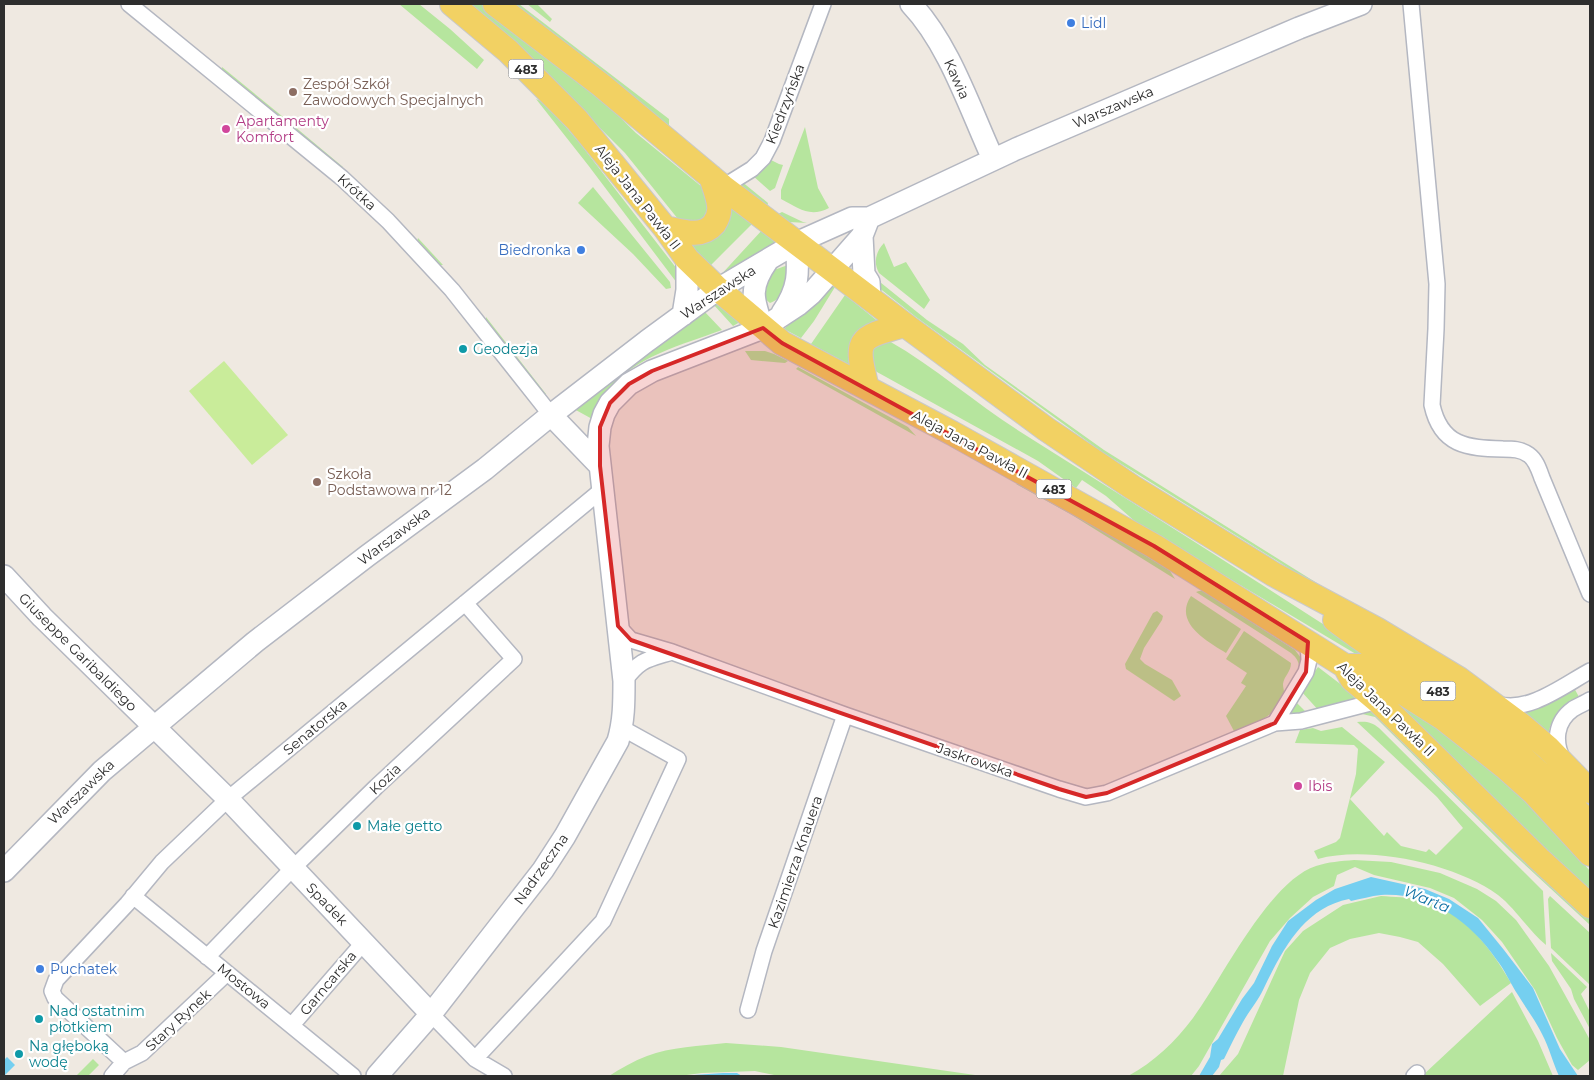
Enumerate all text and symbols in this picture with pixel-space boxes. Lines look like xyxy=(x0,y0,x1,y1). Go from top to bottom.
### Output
place label: Lidl xyxy=(1081,14,1106,32)
marker: Lidl xyxy=(1065,17,1077,29)
street label: Kawia xyxy=(940,56,974,102)
road number: 483 xyxy=(508,60,544,78)
street label: Kiedrzyńska xyxy=(761,61,809,147)
place label: Zespół Szkół Zawodowych Specjalnych xyxy=(303,75,484,109)
street label: Warszawska xyxy=(1070,82,1156,132)
marker: Zespół Szkół Zawodowych Specjalnych xyxy=(287,86,299,98)
place label: Apartamenty Komfort xyxy=(236,112,329,146)
marker: Apartamenty Komfort xyxy=(220,123,232,135)
street label: Aleja Jana Pawła II xyxy=(591,141,685,253)
street label: Krótka xyxy=(334,170,380,214)
place label: Biedronka xyxy=(499,241,571,259)
marker: Biedronka xyxy=(575,244,587,256)
street label: Warszawska xyxy=(677,261,759,323)
place label: Geodezja xyxy=(473,340,538,358)
marker: Geodezja xyxy=(457,343,469,355)
street label: Aleja Jana Pawła II xyxy=(909,406,1031,482)
place label: Szkoła Podstawowa nr 12 xyxy=(327,465,452,499)
marker: Szkoła Podstawowa nr 12 xyxy=(311,476,323,488)
road number: 483 xyxy=(1036,479,1072,498)
street label: Warszawska xyxy=(354,503,434,569)
street label: Giuseppe Garibaldiego xyxy=(15,589,141,715)
street label: Aleja Jana Pawła II xyxy=(1333,658,1439,760)
road number: 483 xyxy=(1420,681,1456,700)
street label: Senatorska xyxy=(279,695,351,759)
street label: Jaskrowska xyxy=(933,738,1016,782)
street label: Warszawska xyxy=(44,756,118,828)
street label: Kozia xyxy=(365,760,405,798)
place label: Ibis xyxy=(1308,777,1332,795)
marker: Ibis xyxy=(1292,780,1304,792)
street label: Kazimierza Knauera xyxy=(764,793,826,931)
place label: Małe getto xyxy=(367,817,443,835)
marker: Małe getto xyxy=(351,820,363,832)
street label: Nadrzeczna xyxy=(510,830,572,908)
street label: Spadek xyxy=(302,879,352,930)
water label: Warta xyxy=(1401,881,1453,917)
street label: Garncarska xyxy=(296,947,360,1019)
street label: Mostowa xyxy=(214,959,274,1013)
place label: Puchatek xyxy=(50,960,118,978)
marker: Puchatek xyxy=(34,963,46,975)
street label: Stary Rynek xyxy=(141,985,215,1055)
place label: Nad ostatnim płotkiem xyxy=(49,1002,145,1036)
marker: Nad ostatnim płotkiem xyxy=(33,1013,45,1025)
place label: Na głęboką wodę xyxy=(29,1037,109,1071)
marker: Na głęboką wodę xyxy=(13,1048,25,1060)

